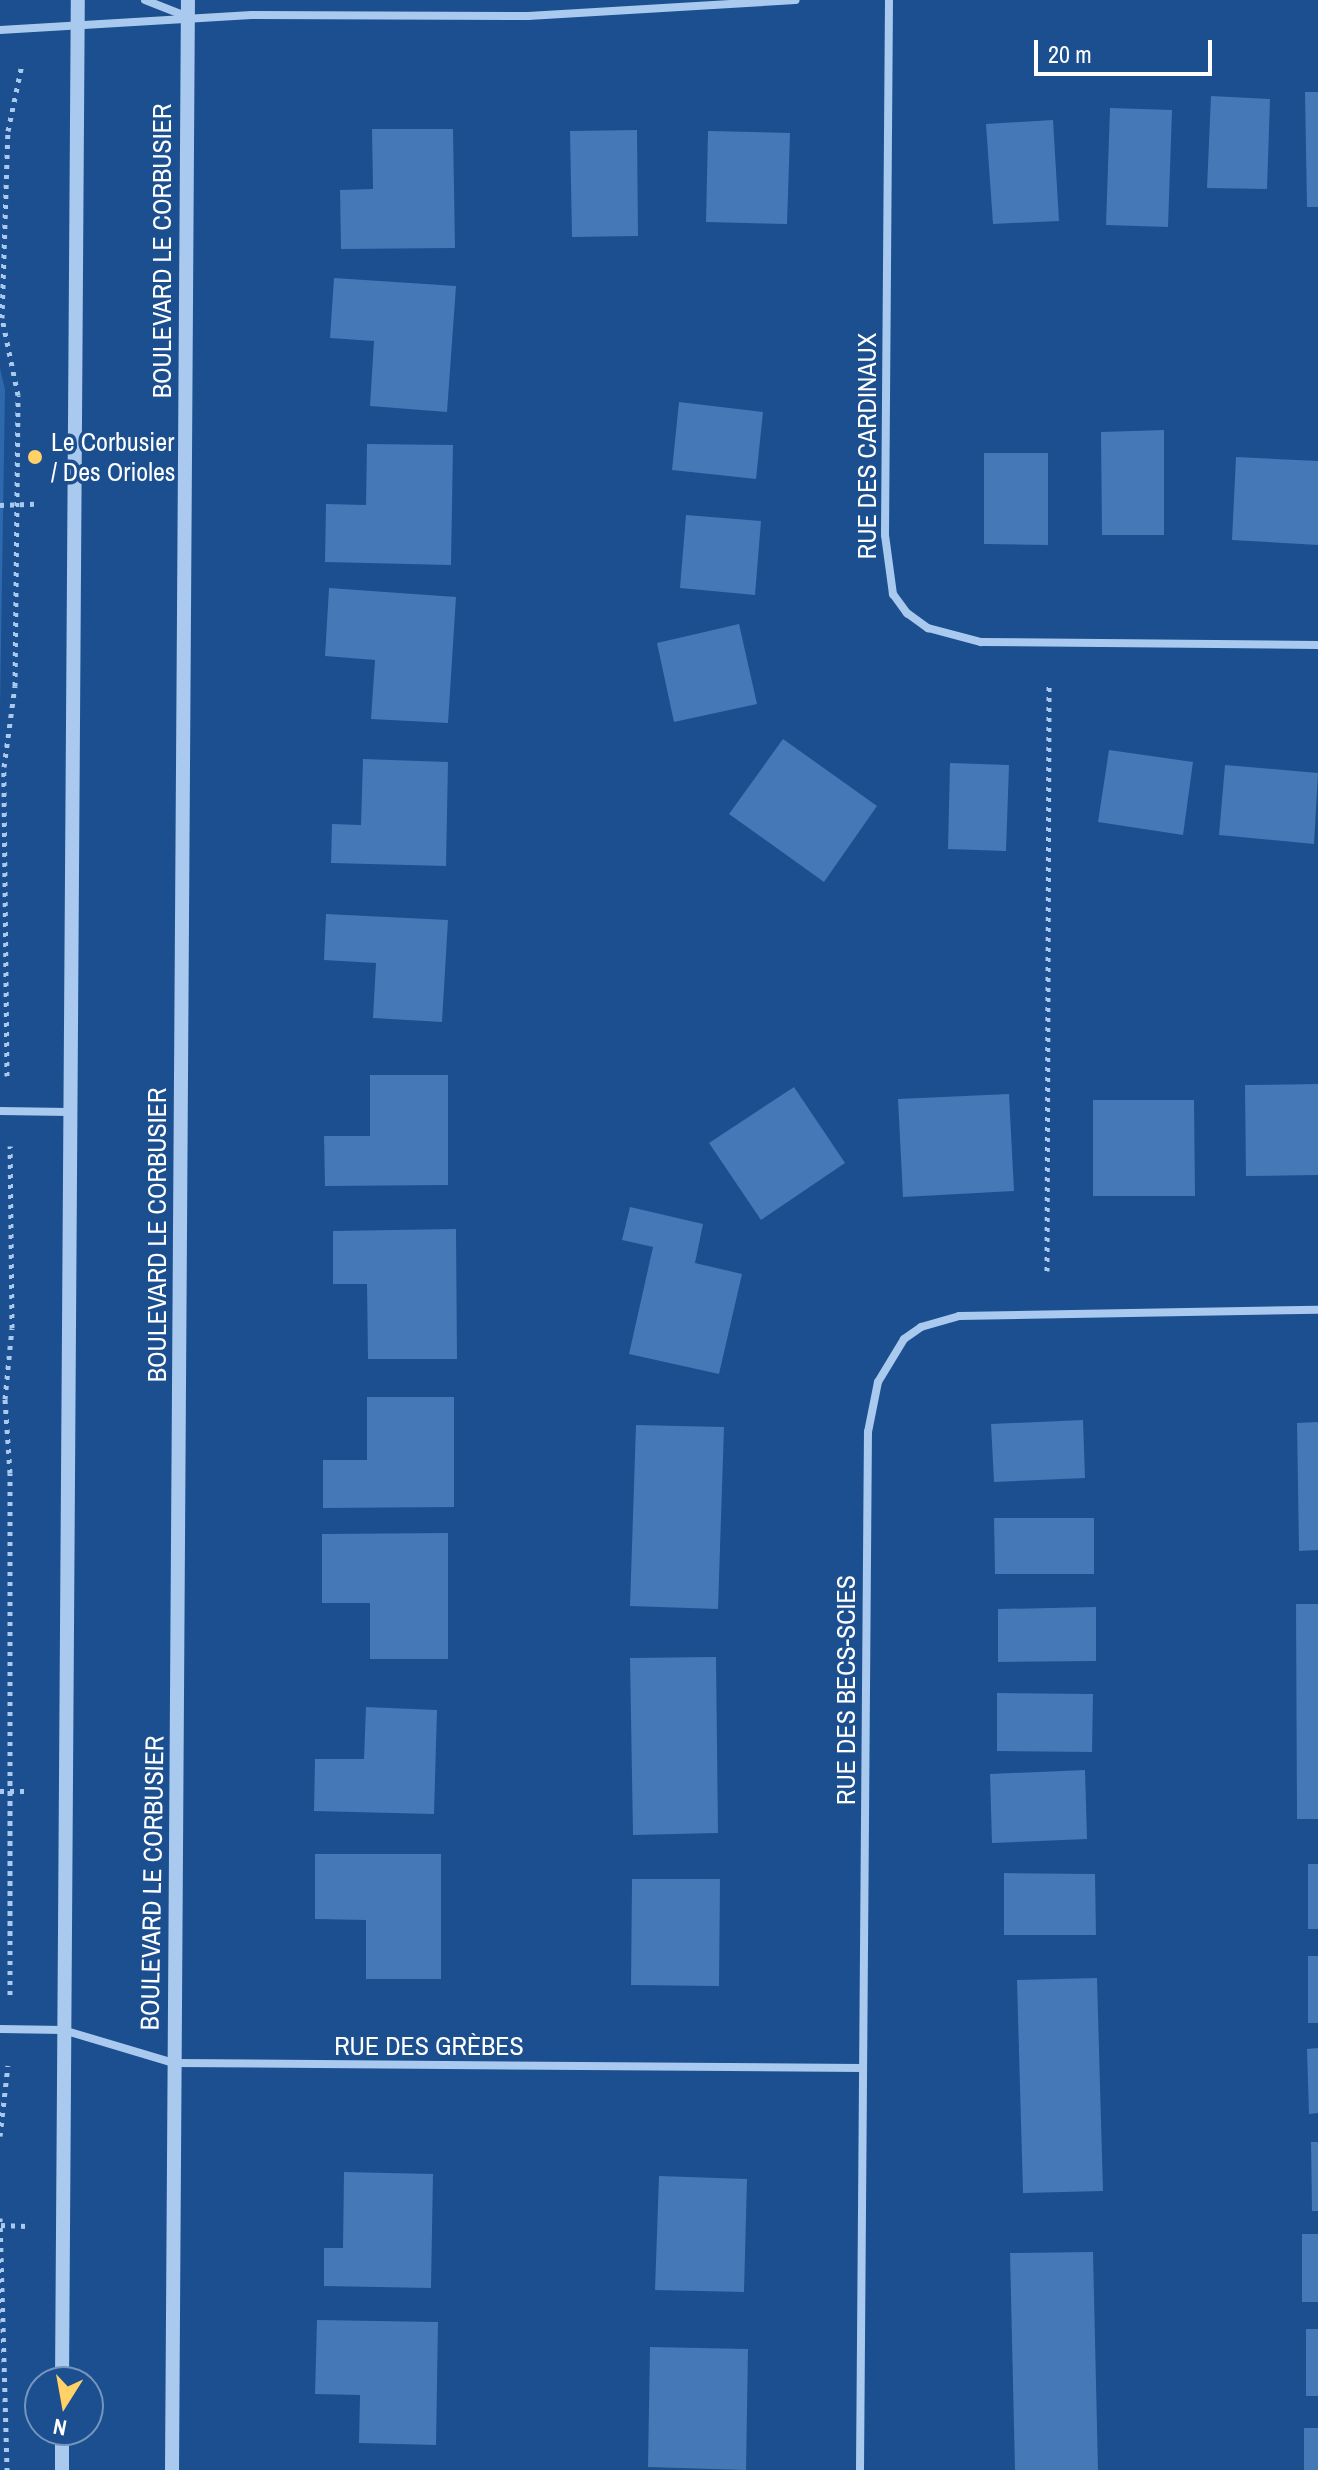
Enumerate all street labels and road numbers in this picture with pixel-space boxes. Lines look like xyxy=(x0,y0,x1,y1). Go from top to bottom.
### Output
street label: BOULEVARD LE CORBUSIER xyxy=(146,104,178,398)
street label: RUE DES CARDINAUX xyxy=(851,333,883,559)
street label: BOULEVARD LE CORBUSIER xyxy=(141,1088,173,1382)
street label: RUE DES BECS-SCIES xyxy=(830,1575,862,1805)
street label: BOULEVARD LE CORBUSIER xyxy=(134,1735,170,2031)
street label: RUE DES GRÈBES xyxy=(334,2030,524,2062)

